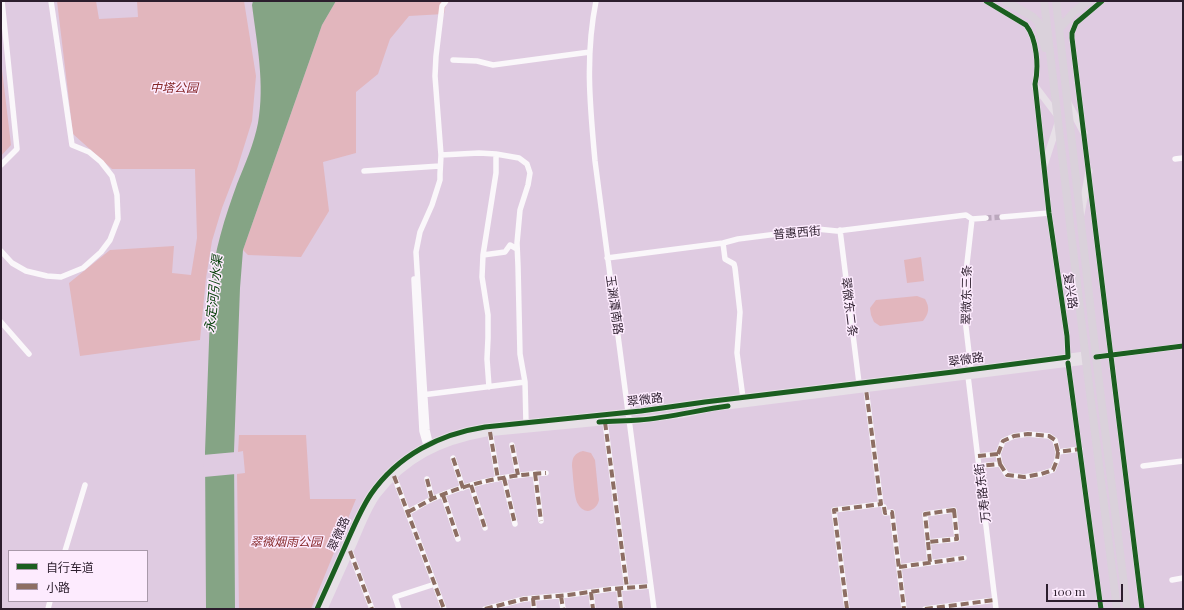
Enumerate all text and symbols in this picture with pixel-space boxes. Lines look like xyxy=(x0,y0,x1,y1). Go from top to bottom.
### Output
park label: 中塔公园 xyxy=(150,81,198,95)
street label: 普惠西街 xyxy=(772,224,822,242)
water label: 永定河引水渠 xyxy=(202,254,226,334)
street label: 翠微东三条 xyxy=(959,265,975,325)
street label: 复兴路 xyxy=(1060,272,1080,310)
street label: 玉渊潭南路 xyxy=(603,274,625,336)
street label: 翠微东二条 xyxy=(838,276,860,338)
street label: 翠微路 xyxy=(947,350,985,370)
street label: 翠微路 xyxy=(626,391,664,409)
street label: 万寿路东街 xyxy=(972,462,994,524)
street label: 翠微路 xyxy=(325,515,353,553)
park label: 翠微烟雨公园 xyxy=(250,535,322,549)
legend xyxy=(8,550,148,602)
text: 自行车道 xyxy=(46,559,94,575)
scale bar xyxy=(1048,576,1125,602)
text: 小路 xyxy=(46,579,70,595)
text: 100 m xyxy=(1053,583,1085,599)

